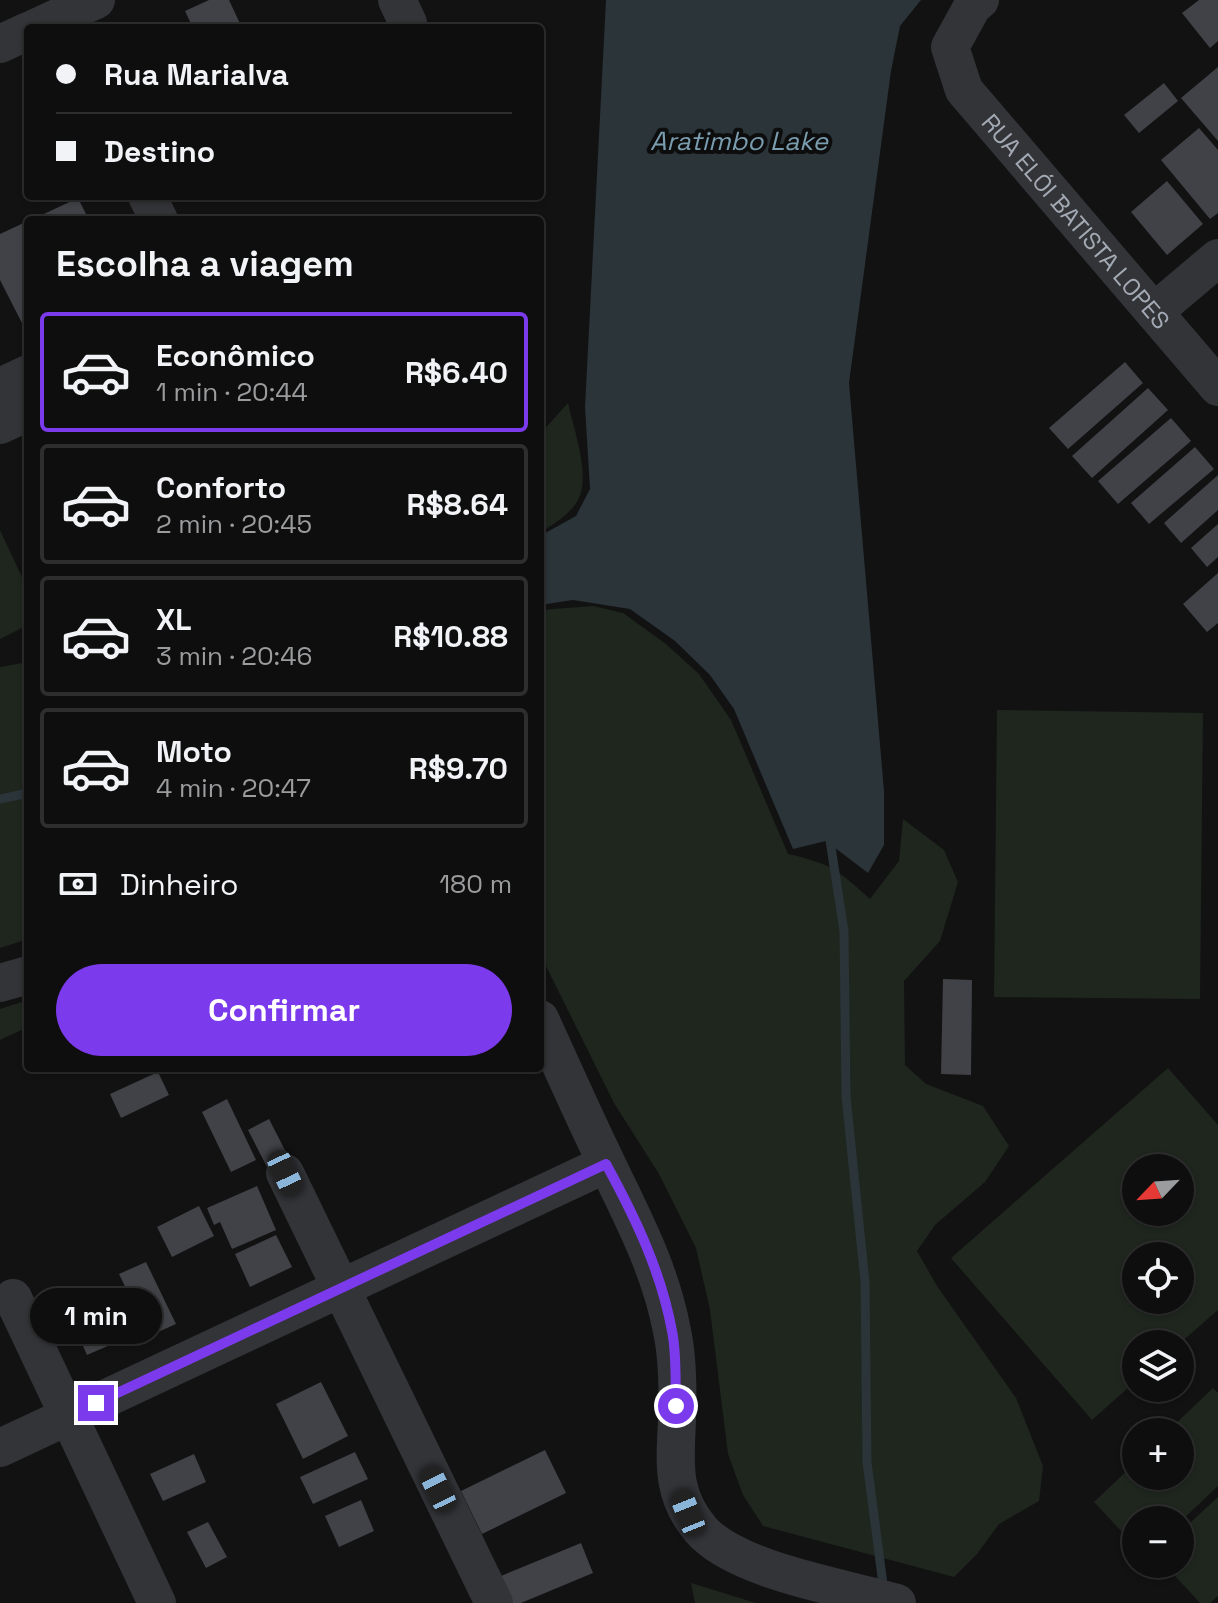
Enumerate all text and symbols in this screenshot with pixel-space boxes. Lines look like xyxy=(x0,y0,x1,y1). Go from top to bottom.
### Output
text: Rua Marialva xyxy=(104,55,289,94)
street label: RUA ELÓI BATISTA LOPES xyxy=(975,107,1177,335)
water label: Aratimbo Lake xyxy=(650,124,830,158)
text: Destino xyxy=(104,132,215,171)
text: Escolha a viagem xyxy=(56,241,354,287)
icon: car xyxy=(60,336,132,408)
text: Econômico xyxy=(156,336,315,375)
text: R$6.40 xyxy=(405,353,508,392)
text: 1 min · 20:44 xyxy=(156,375,308,409)
icon: car xyxy=(60,468,132,540)
text: Conforto xyxy=(156,468,286,507)
text: R$8.64 xyxy=(407,485,508,524)
text: 2 min · 20:45 xyxy=(156,507,312,541)
icon: car xyxy=(60,600,132,672)
text: XL xyxy=(156,600,192,639)
text: R$10.88 xyxy=(393,617,508,656)
text: 3 min · 20:46 xyxy=(156,639,312,673)
icon: car xyxy=(60,732,132,804)
text: Moto xyxy=(156,732,232,771)
text: R$9.70 xyxy=(409,749,508,788)
text: 4 min · 20:47 xyxy=(156,771,311,805)
icon: cash xyxy=(56,862,100,906)
text: Dinheiro xyxy=(120,865,238,904)
text: 180 m xyxy=(439,867,512,901)
button: Confirmar xyxy=(56,964,512,1056)
car xyxy=(264,1146,306,1200)
north arrow xyxy=(1122,1154,1194,1226)
map controls xyxy=(1122,1154,1194,1578)
button: locate xyxy=(1122,1242,1194,1314)
callout: 1 min xyxy=(30,1287,162,1343)
text: 1 min xyxy=(64,1299,128,1333)
button: layers xyxy=(1122,1330,1194,1402)
route end xyxy=(78,1385,114,1421)
route start xyxy=(658,1388,694,1424)
button: + xyxy=(1122,1418,1194,1490)
car xyxy=(417,1462,459,1516)
car xyxy=(668,1486,708,1540)
button: − xyxy=(1122,1506,1194,1578)

